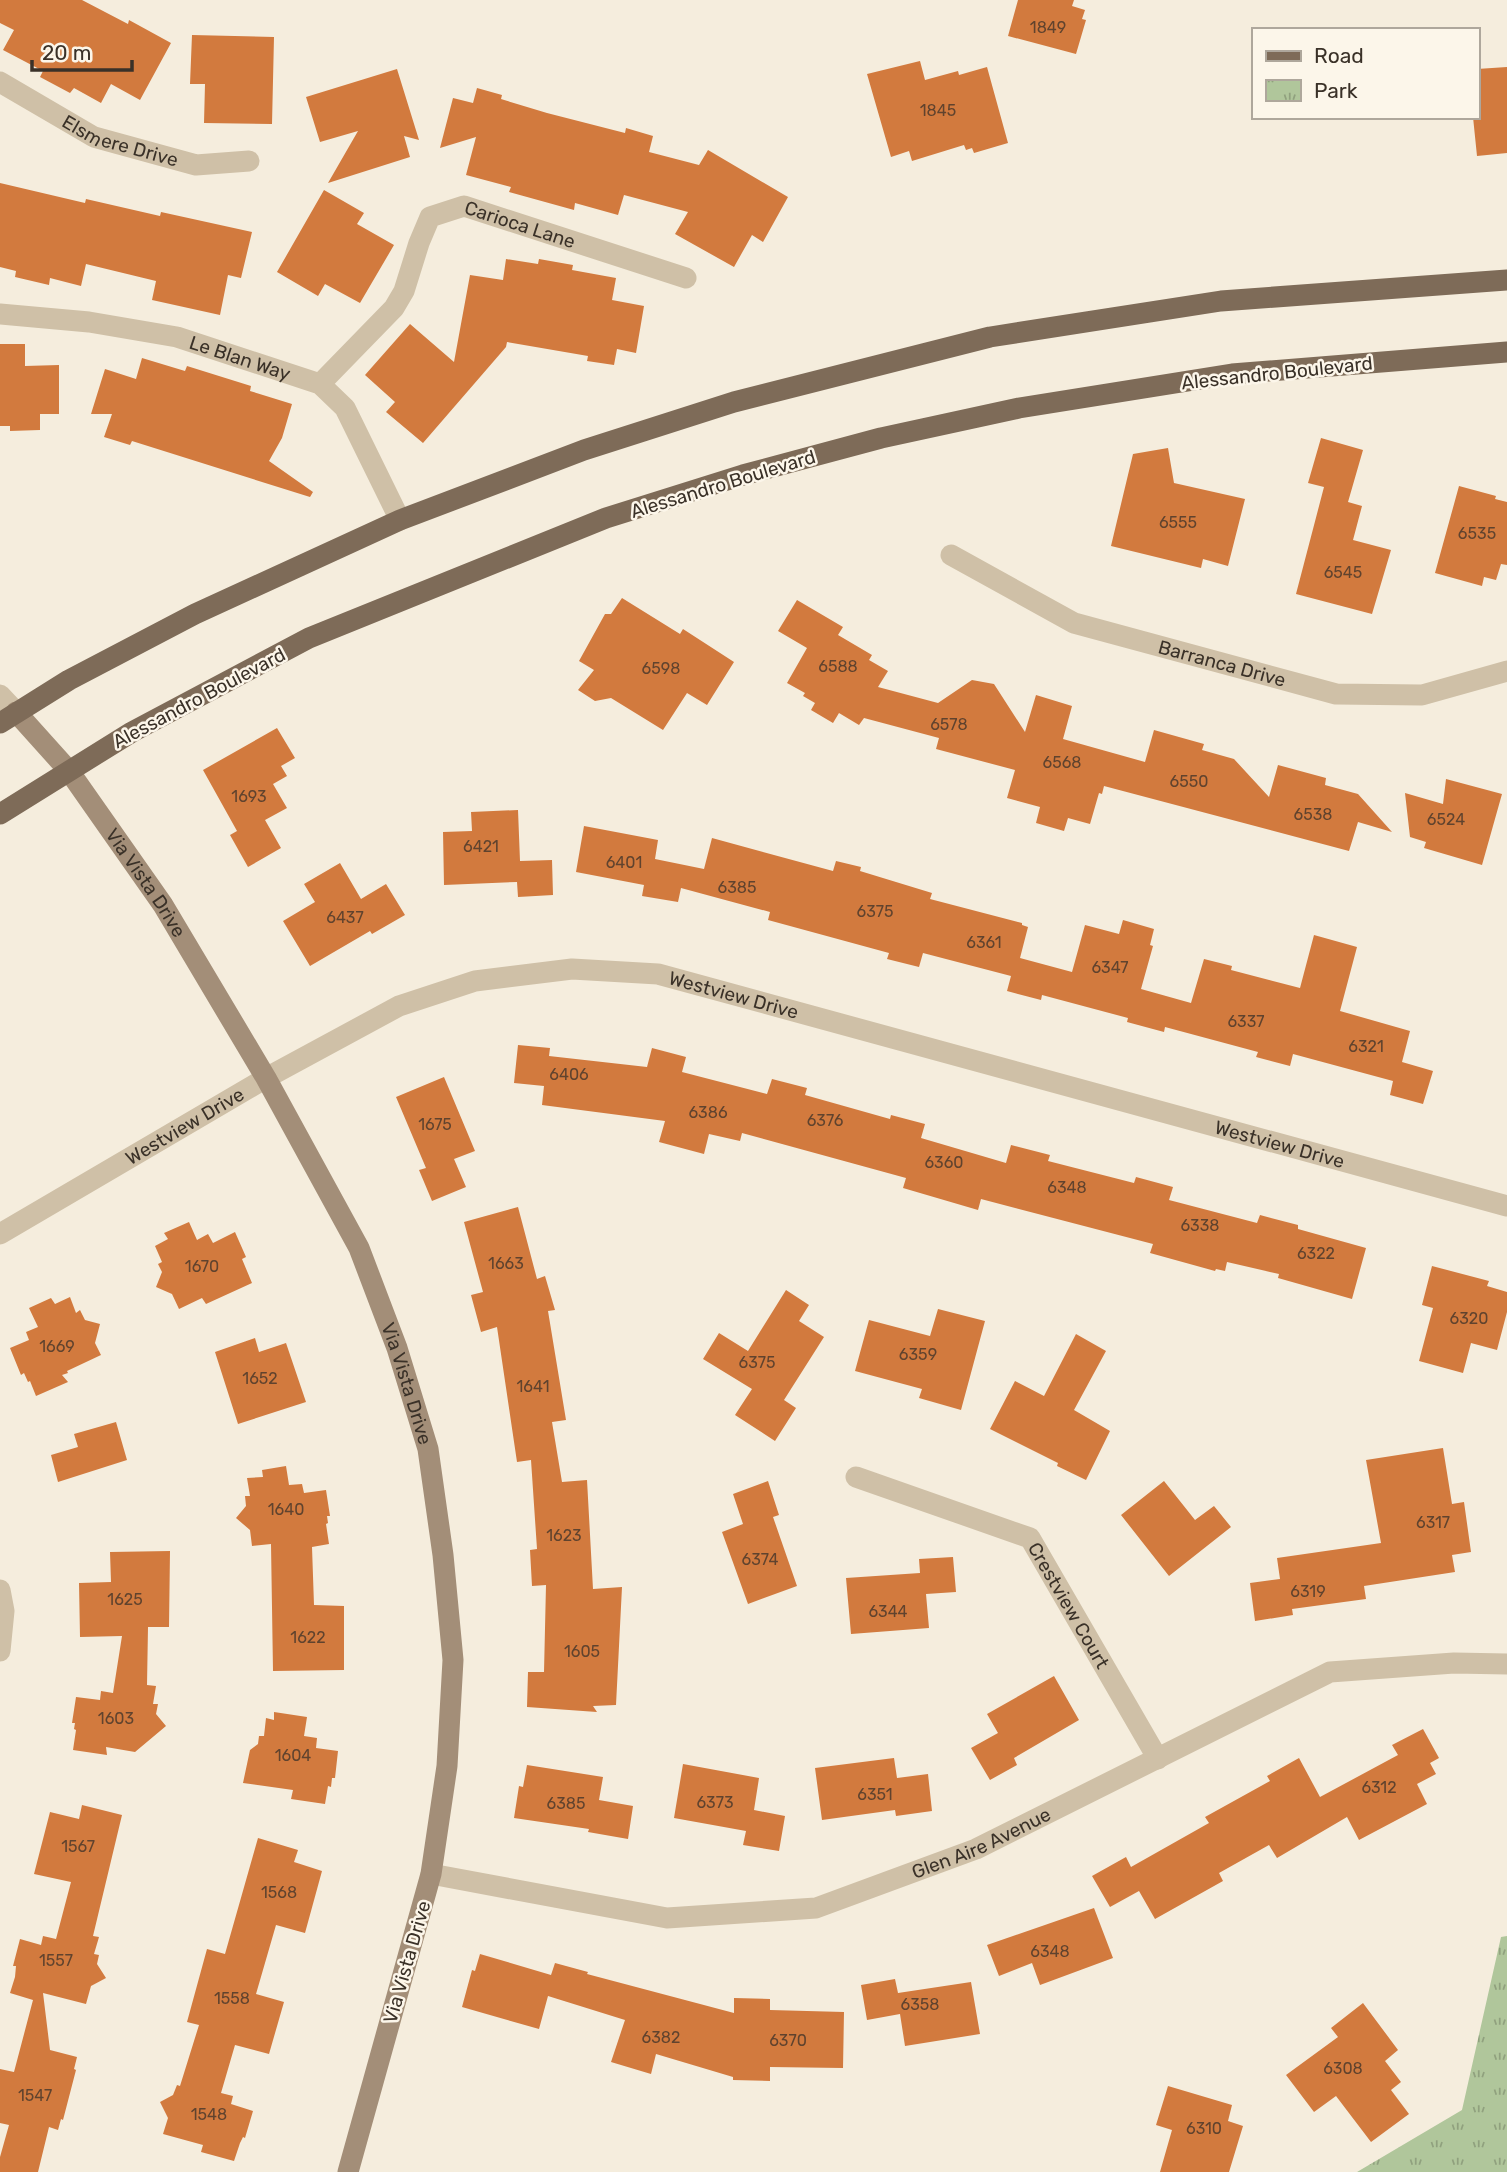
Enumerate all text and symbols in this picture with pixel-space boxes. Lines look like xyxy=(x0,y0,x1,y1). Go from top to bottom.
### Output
house number: 1849 xyxy=(1030,18,1066,37)
scale bar xyxy=(32,28,131,72)
legend xyxy=(1252,28,1479,119)
text: 20 m xyxy=(42,40,91,65)
text: Road xyxy=(1314,43,1364,68)
text: Park xyxy=(1314,78,1358,103)
house number: 1845 xyxy=(920,101,956,120)
street label: Elsmere Drive xyxy=(58,110,181,171)
street label: Carioca Lane xyxy=(462,196,578,253)
street label: Le Blan Way xyxy=(187,330,294,385)
street label: Alessandro Boulevard xyxy=(1180,352,1374,394)
street label: Alessandro Boulevard xyxy=(628,445,818,523)
house number: 6555 xyxy=(1159,513,1197,532)
house number: 6535 xyxy=(1458,524,1496,543)
house number: 6545 xyxy=(1324,563,1362,582)
street label: Barranca Drive xyxy=(1156,635,1288,691)
street label: Alessandro Boulevard xyxy=(109,643,289,753)
house number: 6588 xyxy=(818,657,858,676)
house number: 6598 xyxy=(642,659,680,678)
house number: 6578 xyxy=(930,715,968,734)
house number: 6568 xyxy=(1043,753,1081,772)
house number: 6550 xyxy=(1170,772,1208,791)
house number: 1693 xyxy=(231,787,267,806)
house number: 6538 xyxy=(1294,805,1332,824)
house number: 6524 xyxy=(1427,810,1465,829)
street label: Via Vista Drive xyxy=(101,824,191,941)
house number: 6421 xyxy=(463,837,499,856)
house number: 6401 xyxy=(606,853,642,872)
house number: 6385 xyxy=(718,878,756,897)
house number: 6375 xyxy=(857,902,893,921)
house number: 6437 xyxy=(326,908,364,927)
house number: 6361 xyxy=(966,933,1002,952)
house number: 6347 xyxy=(1091,958,1129,977)
street label: Westview Drive xyxy=(666,966,801,1023)
house number: 6337 xyxy=(1227,1012,1265,1031)
house number: 6321 xyxy=(1348,1037,1384,1056)
house number: 6406 xyxy=(549,1065,589,1084)
street label: Westview Drive xyxy=(121,1082,248,1169)
house number: 6386 xyxy=(688,1103,728,1122)
house number: 6376 xyxy=(807,1111,844,1130)
house number: 1675 xyxy=(418,1115,452,1134)
street label: Westview Drive xyxy=(1212,1115,1347,1173)
house number: 6360 xyxy=(924,1153,964,1172)
house number: 6348 xyxy=(1047,1178,1087,1197)
house number: 6338 xyxy=(1180,1216,1220,1235)
house number: 6322 xyxy=(1297,1244,1335,1263)
house number: 1663 xyxy=(488,1254,524,1273)
house number: 1670 xyxy=(185,1257,219,1276)
house number: 6320 xyxy=(1450,1309,1488,1328)
street label: Via Vista Drive xyxy=(377,1319,437,1447)
house number: 1669 xyxy=(39,1337,75,1356)
house number: 6359 xyxy=(899,1345,937,1364)
house number: 6375 xyxy=(739,1353,775,1372)
house number: 1652 xyxy=(242,1369,278,1388)
house number: 1641 xyxy=(517,1377,549,1396)
house number: 1640 xyxy=(268,1500,304,1519)
house number: 6317 xyxy=(1416,1513,1450,1532)
house number: 1623 xyxy=(546,1526,582,1545)
street label: Crestview Court xyxy=(1023,1538,1115,1673)
house number: 6374 xyxy=(742,1550,778,1569)
house number: 6319 xyxy=(1290,1582,1326,1601)
house number: 1625 xyxy=(107,1590,143,1609)
house number: 6344 xyxy=(868,1602,908,1621)
house number: 1622 xyxy=(290,1628,326,1647)
house number: 1605 xyxy=(564,1642,600,1661)
house number: 1603 xyxy=(98,1709,134,1728)
house number: 1604 xyxy=(275,1746,311,1765)
house number: 6312 xyxy=(1361,1778,1397,1797)
house number: 6351 xyxy=(857,1785,893,1804)
house number: 6373 xyxy=(696,1793,734,1812)
house number: 6385 xyxy=(547,1794,585,1813)
street label: Glen Aire Avenue xyxy=(908,1802,1054,1883)
house number: 1567 xyxy=(61,1837,95,1856)
house number: 1568 xyxy=(261,1883,297,1902)
street label: Via Vista Drive xyxy=(379,1898,435,2026)
house number: 6348 xyxy=(1030,1942,1070,1961)
house number: 1557 xyxy=(39,1951,73,1970)
house number: 1558 xyxy=(214,1989,250,2008)
house number: 6358 xyxy=(901,1995,939,2014)
house number: 6382 xyxy=(642,2028,680,2047)
house number: 6370 xyxy=(769,2031,807,2050)
house number: 6308 xyxy=(1323,2059,1363,2078)
house number: 1547 xyxy=(18,2086,52,2105)
house number: 1548 xyxy=(191,2105,227,2124)
house number: 6310 xyxy=(1186,2119,1222,2138)

